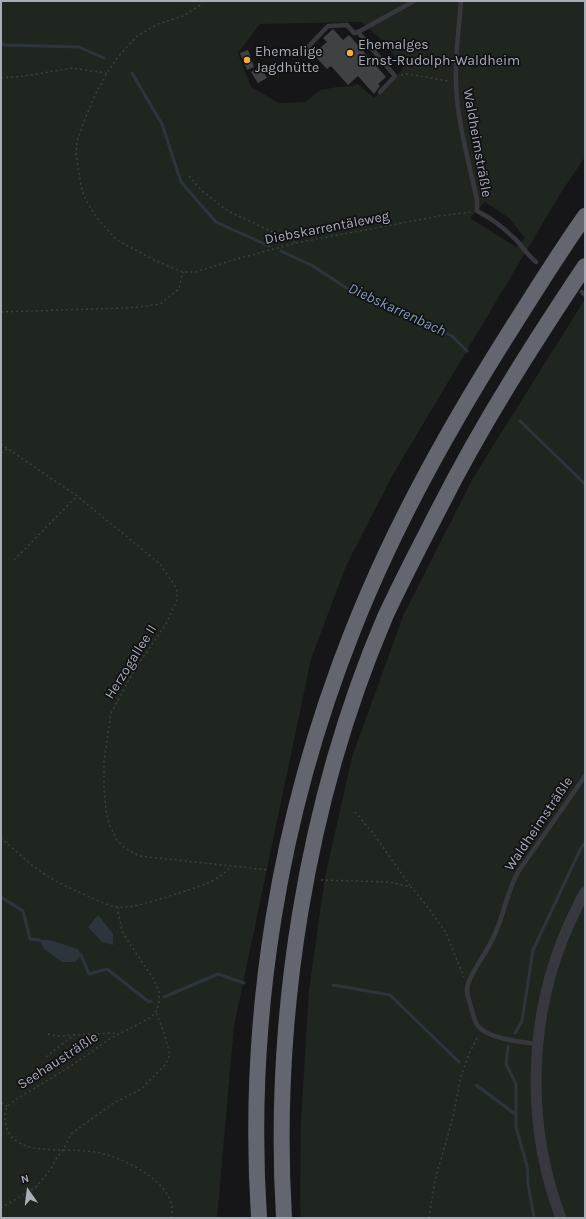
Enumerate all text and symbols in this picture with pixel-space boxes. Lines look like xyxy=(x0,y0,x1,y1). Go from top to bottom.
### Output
place label: Ehemalges Ernst-Rudolph-Waldheim xyxy=(358,37,520,70)
place label: Ehemalige Jagdhütte xyxy=(255,44,322,76)
marker: Ehemalges Ernst-Rudolph-Waldheim xyxy=(345,48,355,58)
marker: Ehemalige Jagdhütte xyxy=(242,55,252,65)
street label: Waldheimsträßle xyxy=(459,87,495,199)
street label: Diebskarrentäleweg xyxy=(263,208,391,248)
water label: Diebskarrenbach xyxy=(345,279,449,341)
street label: Herzogallee II xyxy=(101,622,161,702)
street label: Waldheimsträßle xyxy=(501,774,577,874)
street label: Seehausträßle xyxy=(15,1029,101,1093)
north arrow xyxy=(8,1171,48,1211)
text: N xyxy=(20,1172,30,1186)

